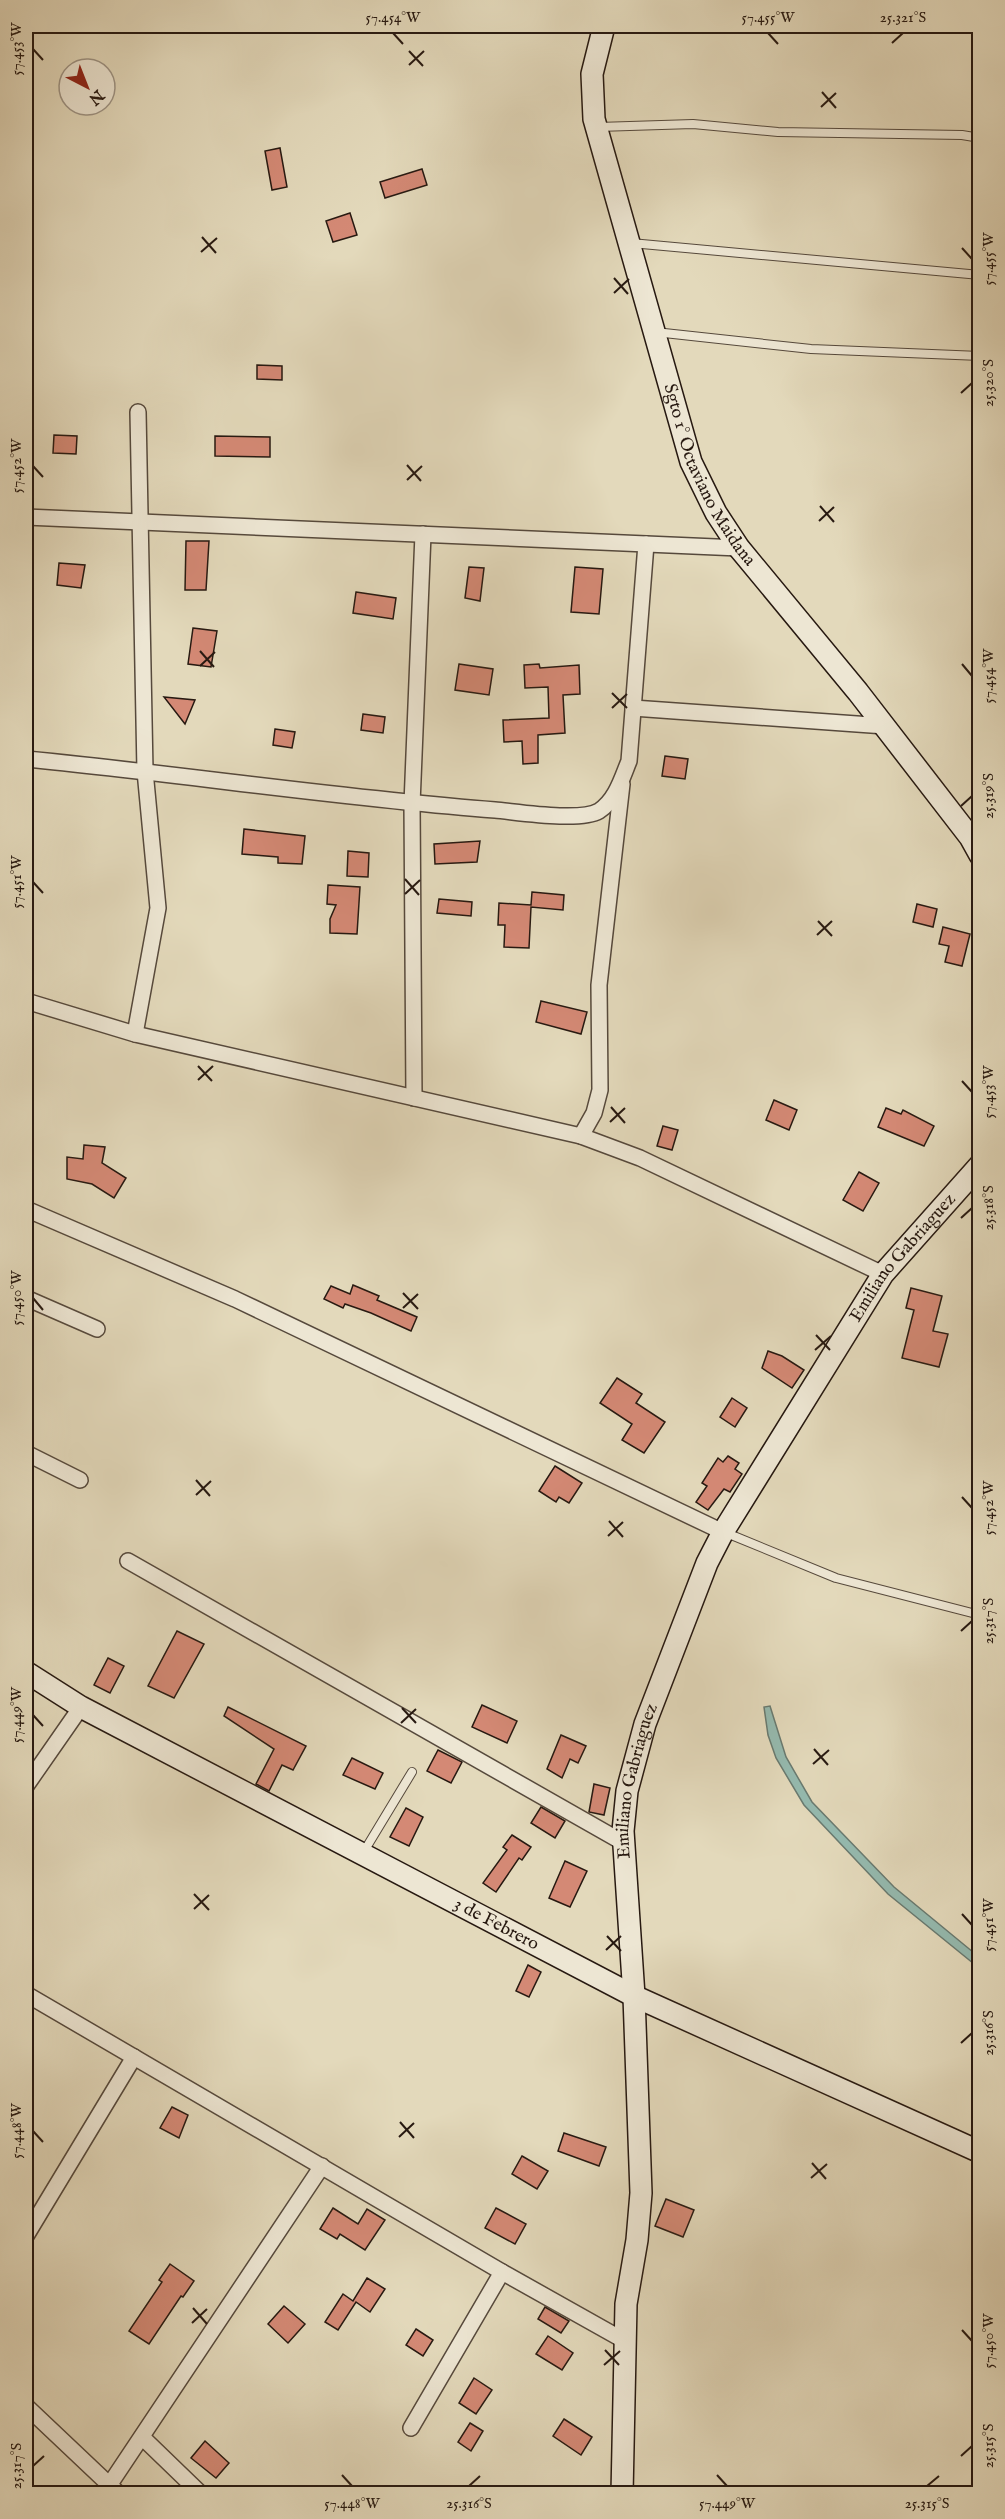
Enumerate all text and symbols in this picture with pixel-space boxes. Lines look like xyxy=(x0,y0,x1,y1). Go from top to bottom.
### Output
text: 57.454°W xyxy=(366,8,421,27)
text: 57.455°W xyxy=(742,8,795,27)
text: 25.321°S xyxy=(880,8,926,27)
text: 57.453°W xyxy=(7,22,26,76)
north arrow xyxy=(57,57,117,117)
text: N xyxy=(84,84,108,109)
text: 57.455°W xyxy=(979,232,998,286)
text: 25.320°S xyxy=(979,359,998,407)
street label: Sgto 1° Octaviano Maidana xyxy=(658,381,761,571)
text: 57.452°W xyxy=(7,438,26,493)
text: 57.454°W xyxy=(979,648,998,703)
text: 25.319°S xyxy=(979,773,998,819)
text: 57.451°W xyxy=(7,855,26,909)
text: 57.453°W xyxy=(979,1065,998,1119)
text: 25.318°S xyxy=(979,1185,998,1231)
street label: Emiliano Gabriaguez xyxy=(844,1189,961,1326)
text: 57.450°W xyxy=(7,1270,26,1325)
text: 57.452°W xyxy=(979,1480,998,1535)
text: 25.317°S xyxy=(979,1598,998,1644)
text: 57.449°W xyxy=(7,1686,26,1743)
street label: Emiliano Gabriaguez xyxy=(611,1700,663,1860)
street label: 3 de Febrero xyxy=(450,1892,543,1956)
text: 57.451°W xyxy=(979,1898,998,1952)
text: 25.316°S xyxy=(979,2010,998,2056)
text: 57.448°W xyxy=(7,2103,26,2159)
text: 57.450°W xyxy=(979,2313,998,2368)
text: 25.315°S xyxy=(979,2424,998,2468)
text: 25.317°S xyxy=(7,2443,26,2489)
text: 57.448°W xyxy=(324,2494,380,2513)
text: 25.316°S xyxy=(446,2494,492,2513)
text: 57.449°W xyxy=(699,2494,756,2513)
text: 25.315°S xyxy=(905,2494,949,2513)

